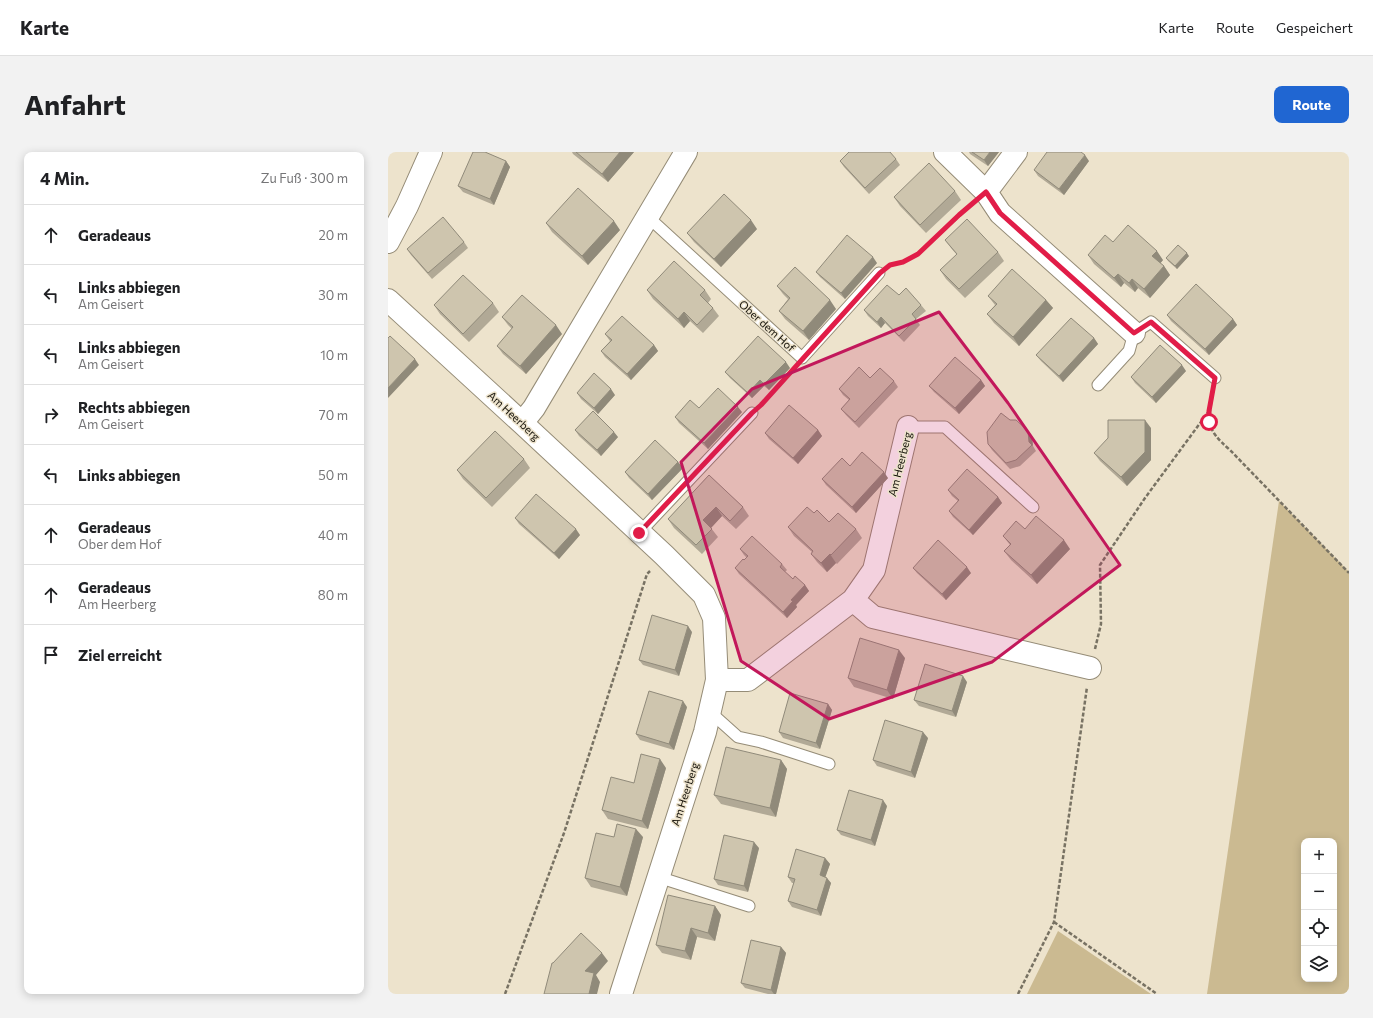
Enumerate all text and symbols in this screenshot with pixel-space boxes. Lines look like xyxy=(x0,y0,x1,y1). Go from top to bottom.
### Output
text: Karte xyxy=(20,16,69,39)
text: Karte xyxy=(1159,19,1194,36)
text: Route xyxy=(1216,19,1254,36)
text: Gespeichert xyxy=(1276,19,1353,36)
button: Route xyxy=(1274,86,1349,123)
text: Anfahrt xyxy=(24,87,126,121)
text: 4 Min. xyxy=(40,168,89,189)
text: Zu Fuß · 300 m xyxy=(261,170,348,186)
icon: ahead xyxy=(40,224,62,246)
text: Geradeaus xyxy=(78,226,151,244)
text: 20 m xyxy=(319,227,348,243)
text: Links abbiegen xyxy=(78,278,180,296)
icon: left xyxy=(40,284,62,306)
text: 30 m xyxy=(318,287,348,303)
text: Am Geisert xyxy=(78,296,144,312)
street label: Ober dem Hof xyxy=(737,297,798,355)
text: Links abbiegen xyxy=(78,338,180,356)
icon: left xyxy=(40,344,62,366)
text: 10 m xyxy=(320,347,348,363)
text: Am Geisert xyxy=(78,356,144,372)
street label: Am Heerberg xyxy=(486,388,543,443)
text: Rechts abbiegen xyxy=(78,398,190,416)
icon: right xyxy=(40,404,62,426)
text: 70 m xyxy=(319,407,348,423)
route start xyxy=(1200,413,1218,431)
text: Am Geisert xyxy=(78,416,144,432)
street label: Am Heerberg xyxy=(885,430,914,498)
icon: left xyxy=(40,464,62,486)
text: Links abbiegen xyxy=(78,466,180,484)
text: 50 m xyxy=(318,467,348,483)
text: Geradeaus xyxy=(78,518,151,536)
icon: ahead xyxy=(40,524,62,546)
route end xyxy=(630,524,648,542)
text: 40 m xyxy=(318,527,348,543)
text: Ober dem Hof xyxy=(78,536,162,552)
text: Geradeaus xyxy=(78,578,151,596)
icon: ahead xyxy=(40,584,62,606)
text: 80 m xyxy=(318,587,348,603)
text: Am Heerberg xyxy=(78,596,156,612)
icon: arrive xyxy=(40,644,62,666)
text: Ziel erreicht xyxy=(78,646,162,664)
street label: Am Heerberg xyxy=(668,760,701,827)
map controls xyxy=(1301,838,1337,982)
button: + xyxy=(1301,838,1337,874)
button: − xyxy=(1301,874,1337,910)
button: locate xyxy=(1301,910,1337,946)
button: layers xyxy=(1301,946,1337,982)

